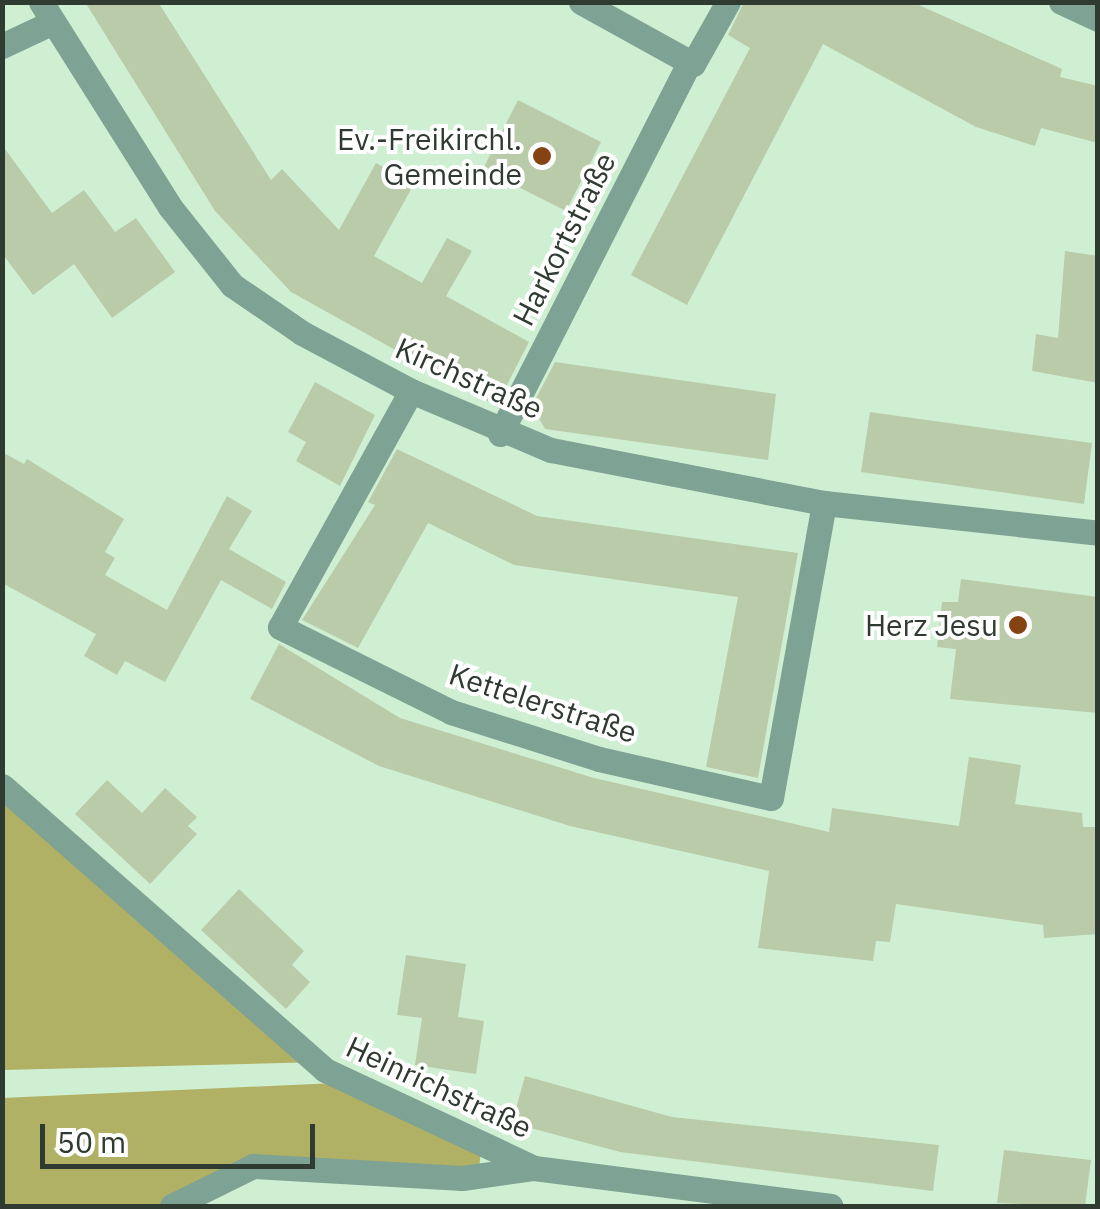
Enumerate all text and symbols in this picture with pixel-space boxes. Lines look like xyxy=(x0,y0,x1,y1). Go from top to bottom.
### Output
place label: Ev.-Freikirchl. Gemeinde xyxy=(337,121,522,192)
marker: Ev.-Freikirchl. Gemeinde xyxy=(531,145,553,167)
street label: Harkortstraße xyxy=(505,146,623,332)
street label: Kirchstraße xyxy=(390,330,548,426)
place label: Herz Jesu xyxy=(865,607,998,643)
marker: Herz Jesu xyxy=(1007,614,1029,636)
street label: Kettelerstraße xyxy=(445,656,641,750)
street label: Heinrichstraße xyxy=(341,1028,537,1146)
scale bar xyxy=(45,1104,320,1166)
text: 50 m xyxy=(57,1122,126,1161)

